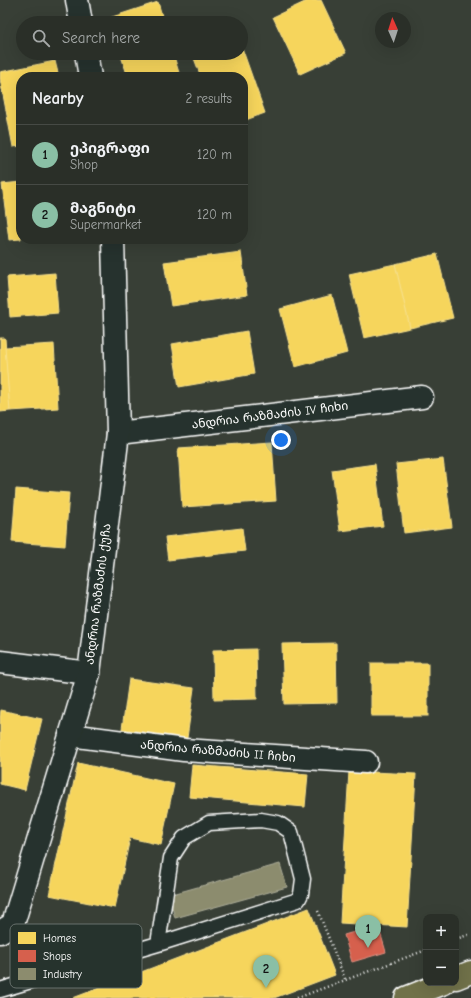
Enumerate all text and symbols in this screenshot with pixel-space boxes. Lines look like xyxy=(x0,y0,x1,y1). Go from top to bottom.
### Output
north arrow xyxy=(375,12,411,48)
search box xyxy=(16,16,248,60)
icon: search xyxy=(30,27,52,49)
text: Search here xyxy=(62,29,140,47)
text: Nearby xyxy=(32,89,83,108)
text: 2 results xyxy=(185,91,232,106)
text: ეპიგრაფი xyxy=(70,139,150,157)
text: 1 xyxy=(42,147,48,162)
text: 120 m xyxy=(197,147,232,162)
text: Shop xyxy=(70,157,98,172)
text: მაგნიტი xyxy=(70,199,136,217)
text: 2 xyxy=(42,207,48,222)
text: 120 m xyxy=(197,207,232,222)
text: Supermarket xyxy=(70,217,141,232)
street label: ანდრია რაზმაძის IV ჩიხი xyxy=(191,398,349,433)
your location xyxy=(271,430,291,450)
street label: ანდრია რაზმაძის ქუჩა xyxy=(82,523,115,666)
street label: ანდრია რაზმაძის II ჩიხი xyxy=(140,737,296,766)
map controls xyxy=(423,914,459,986)
button: + xyxy=(423,914,459,950)
pin: 1 xyxy=(355,915,381,948)
legend xyxy=(10,924,142,988)
text: Homes xyxy=(43,932,76,945)
text: Shops xyxy=(43,950,72,963)
button: − xyxy=(423,950,459,986)
pin: 2 xyxy=(253,955,279,988)
text: Industry xyxy=(43,968,82,981)

